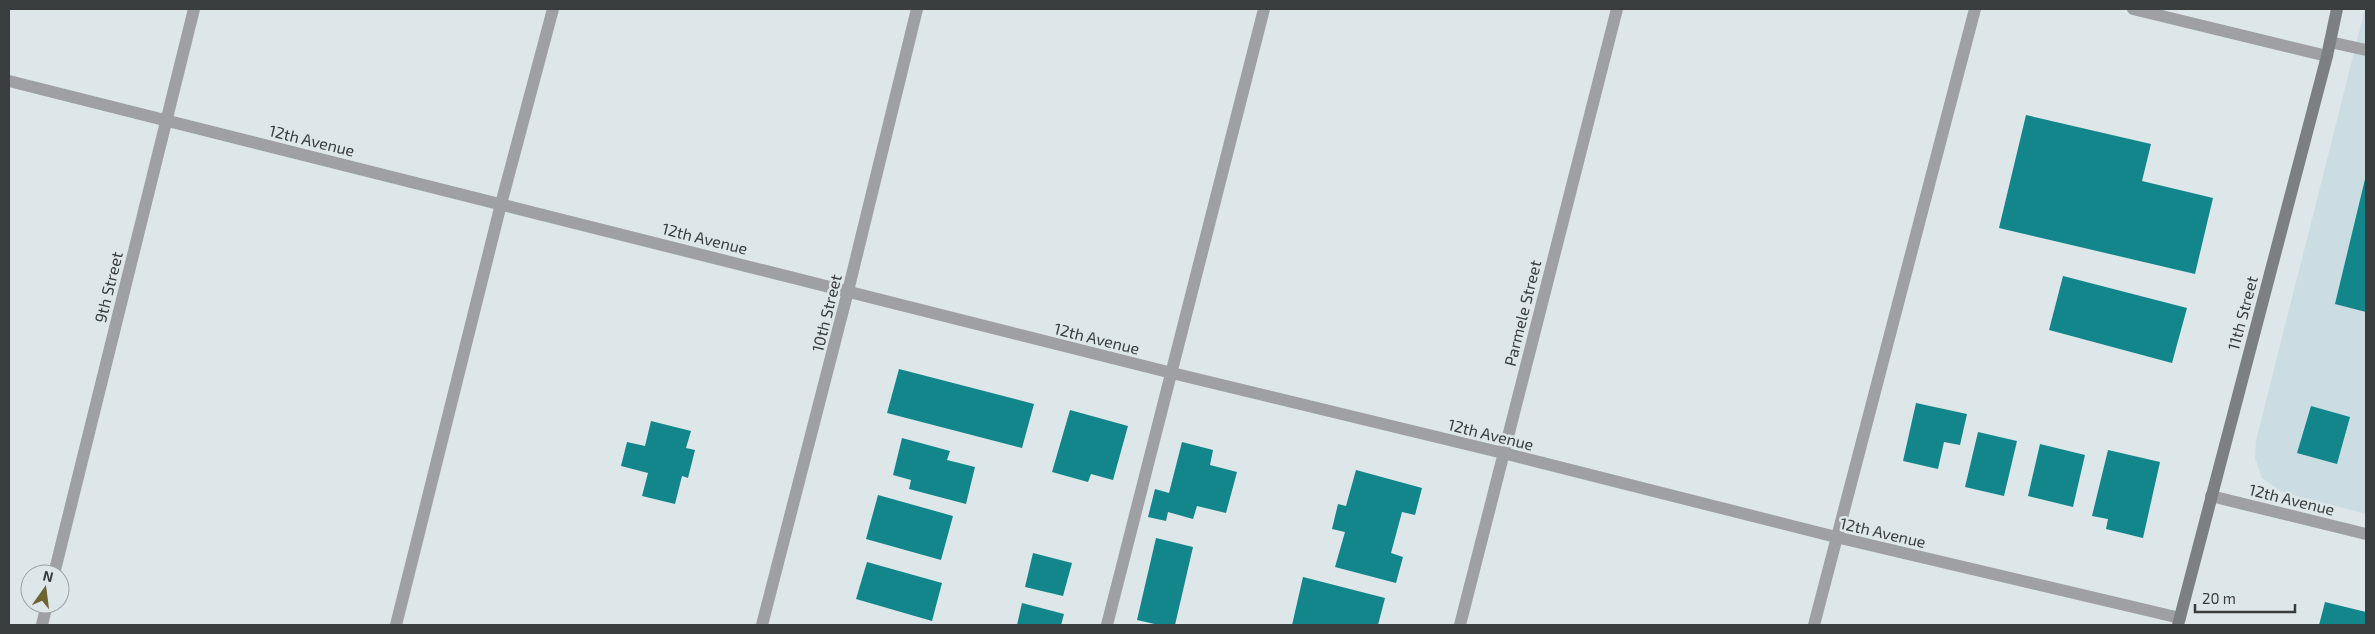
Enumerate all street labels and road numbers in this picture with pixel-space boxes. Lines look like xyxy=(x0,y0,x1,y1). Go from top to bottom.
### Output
street label: 12th Avenue xyxy=(267,120,357,160)
street label: 12th Avenue xyxy=(660,218,750,258)
street label: 9th Street xyxy=(90,249,126,325)
street label: Parmele Street xyxy=(1500,258,1544,368)
street label: 10th Street xyxy=(807,272,845,354)
street label: 11th Street xyxy=(2223,274,2261,352)
street label: 12th Avenue xyxy=(1052,318,1142,358)
street label: 12th Avenue xyxy=(1446,414,1536,454)
street label: 12th Avenue xyxy=(2247,479,2337,519)
street label: 12th Avenue xyxy=(1838,513,1928,551)

